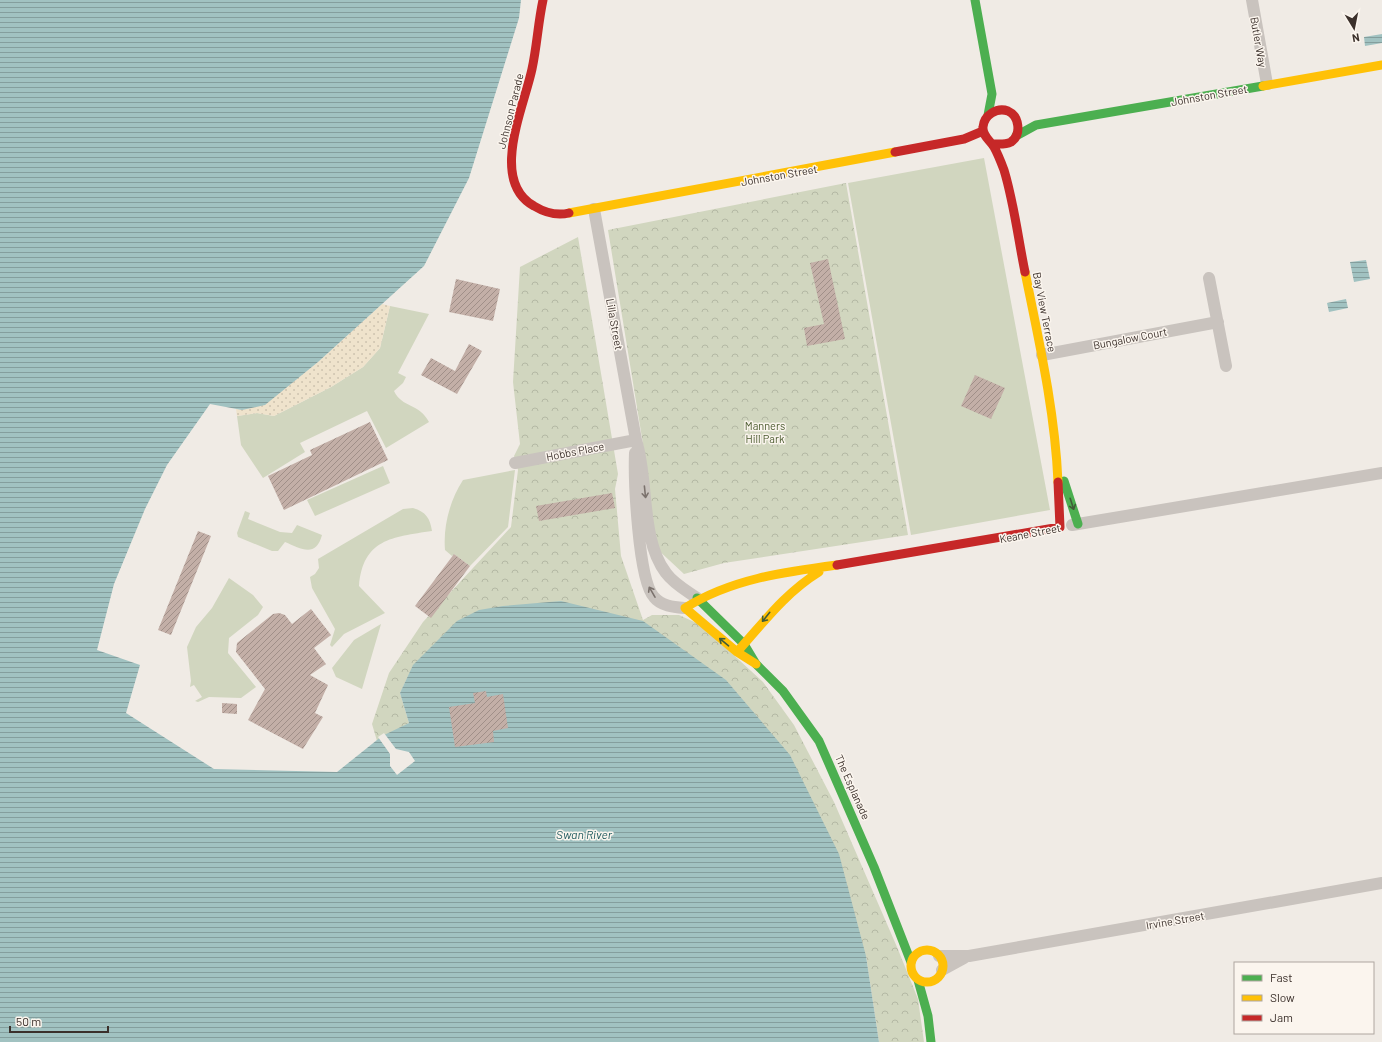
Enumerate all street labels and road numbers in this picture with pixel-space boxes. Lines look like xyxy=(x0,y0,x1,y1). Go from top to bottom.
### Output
street label: Butler Way xyxy=(1248,16,1270,68)
street label: Johnson Parade xyxy=(494,72,526,150)
street label: Johnston Street xyxy=(1170,82,1248,108)
street label: Johnston Street xyxy=(740,162,818,188)
street label: Bay View Terrace xyxy=(1031,271,1059,353)
street label: Lilla Street xyxy=(604,297,626,351)
street label: Bungalow Court xyxy=(1092,324,1168,352)
street label: Hobbs Place xyxy=(545,439,605,463)
street label: Keane Street xyxy=(998,521,1062,545)
street label: The Esplanade xyxy=(833,752,873,822)
street label: Irvine Street xyxy=(1145,908,1205,932)

